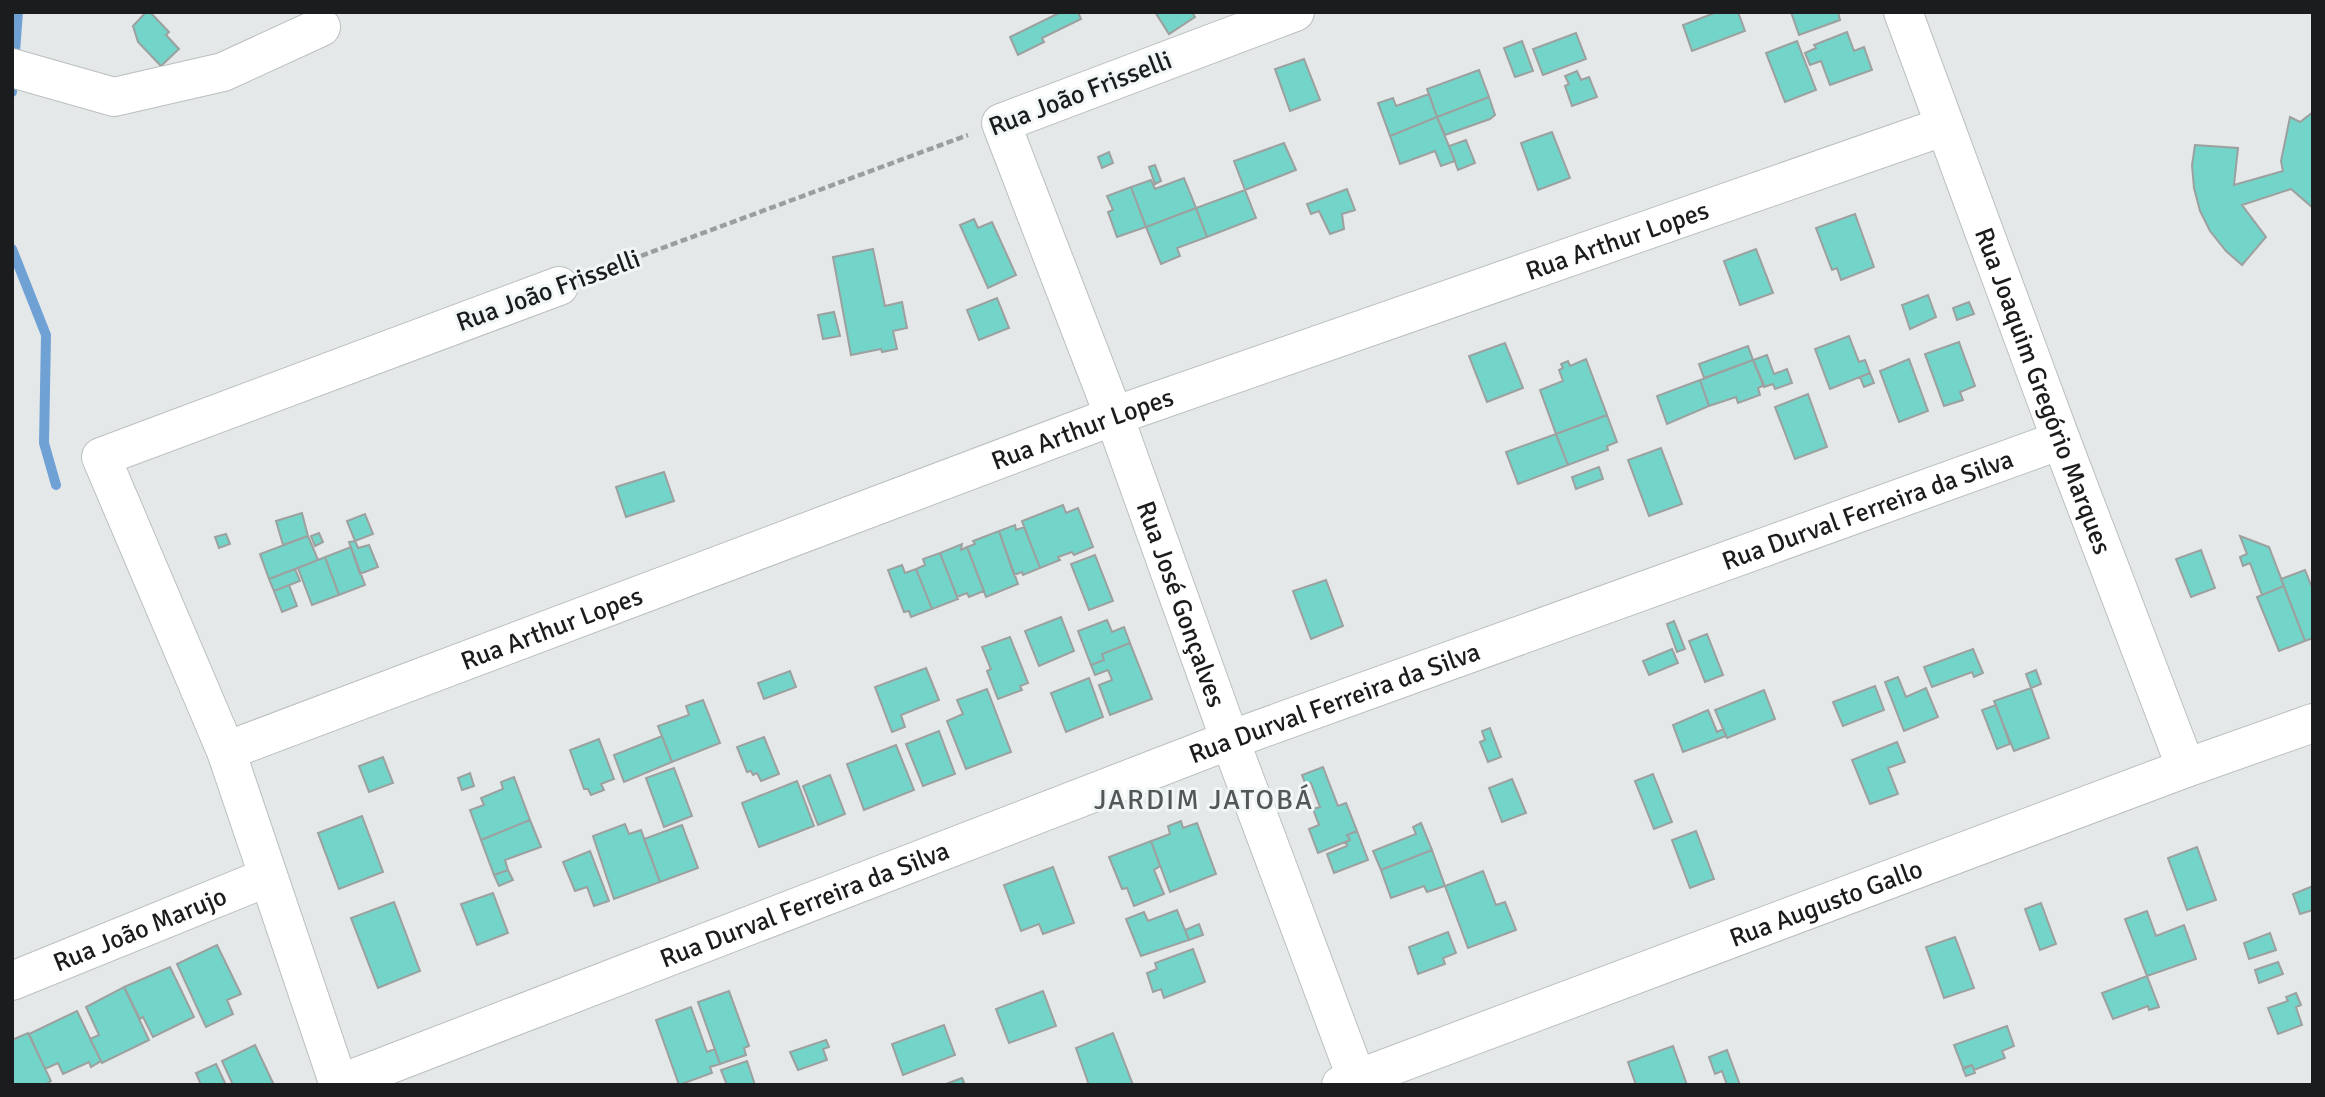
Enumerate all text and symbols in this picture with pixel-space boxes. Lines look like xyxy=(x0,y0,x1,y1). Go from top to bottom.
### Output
street label: Rua João Frisselli xyxy=(984,44,1176,144)
street label: Rua Arthur Lopes xyxy=(1522,195,1713,288)
street label: Rua Joaquim Gregório Marques xyxy=(1967,223,2118,559)
street label: Rua João Frisselli xyxy=(452,243,645,339)
street label: Rua Arthur Lopes xyxy=(987,381,1178,478)
street label: Rua Durval Ferreira da Silva xyxy=(1718,444,2018,578)
street label: Rua José Gonçalves xyxy=(1129,497,1232,712)
street label: Rua Arthur Lopes xyxy=(457,580,647,678)
street label: Rua Durval Ferreira da Silva xyxy=(1185,636,1485,771)
district label: JARDIM JATOBÁ xyxy=(1094,783,1314,817)
street label: Rua Durval Ferreira da Silva xyxy=(656,835,954,975)
street label: Rua Augusto Gallo xyxy=(1725,853,1927,955)
street label: Rua João Marujo xyxy=(49,880,232,980)

